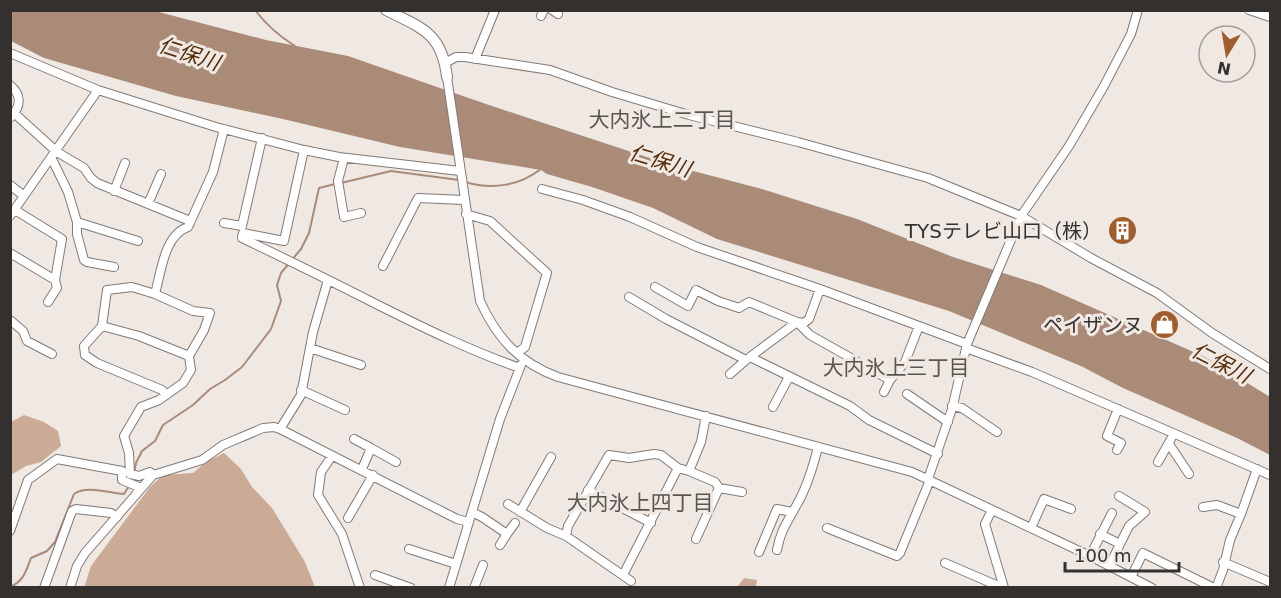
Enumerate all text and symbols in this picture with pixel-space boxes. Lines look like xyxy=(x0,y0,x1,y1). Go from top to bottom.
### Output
north arrow xyxy=(1197,24,1257,84)
water label: 仁保川 xyxy=(155,33,225,76)
text: N xyxy=(1216,58,1233,79)
district label: 大内氷上二丁目 xyxy=(589,108,736,132)
water label: 仁保川 xyxy=(626,140,696,182)
building icon: TYSテレビ山口（株） xyxy=(1107,215,1139,247)
place label: TYSテレビ山口（株） xyxy=(904,219,1102,243)
shop icon: ペイザンヌ xyxy=(1148,309,1180,341)
place label: ペイザンヌ xyxy=(1043,313,1143,337)
water label: 仁保川 xyxy=(1187,338,1256,389)
district label: 大内氷上三丁目 xyxy=(823,356,970,380)
district label: 大内氷上四丁目 xyxy=(567,491,714,515)
scale bar xyxy=(1065,535,1179,573)
text: 100 m xyxy=(1074,545,1132,566)

